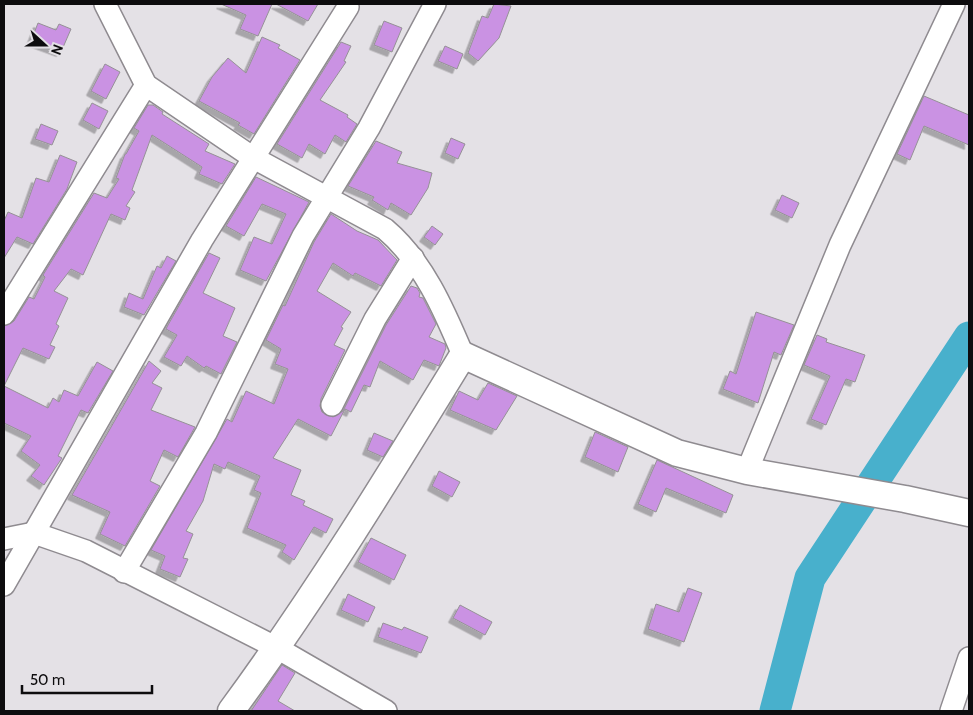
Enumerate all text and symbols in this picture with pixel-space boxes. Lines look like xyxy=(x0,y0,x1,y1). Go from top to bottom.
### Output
north arrow xyxy=(20,20,70,70)
text: N xyxy=(47,42,67,58)
scale bar xyxy=(22,662,152,694)
text: 50 m xyxy=(30,671,65,689)

